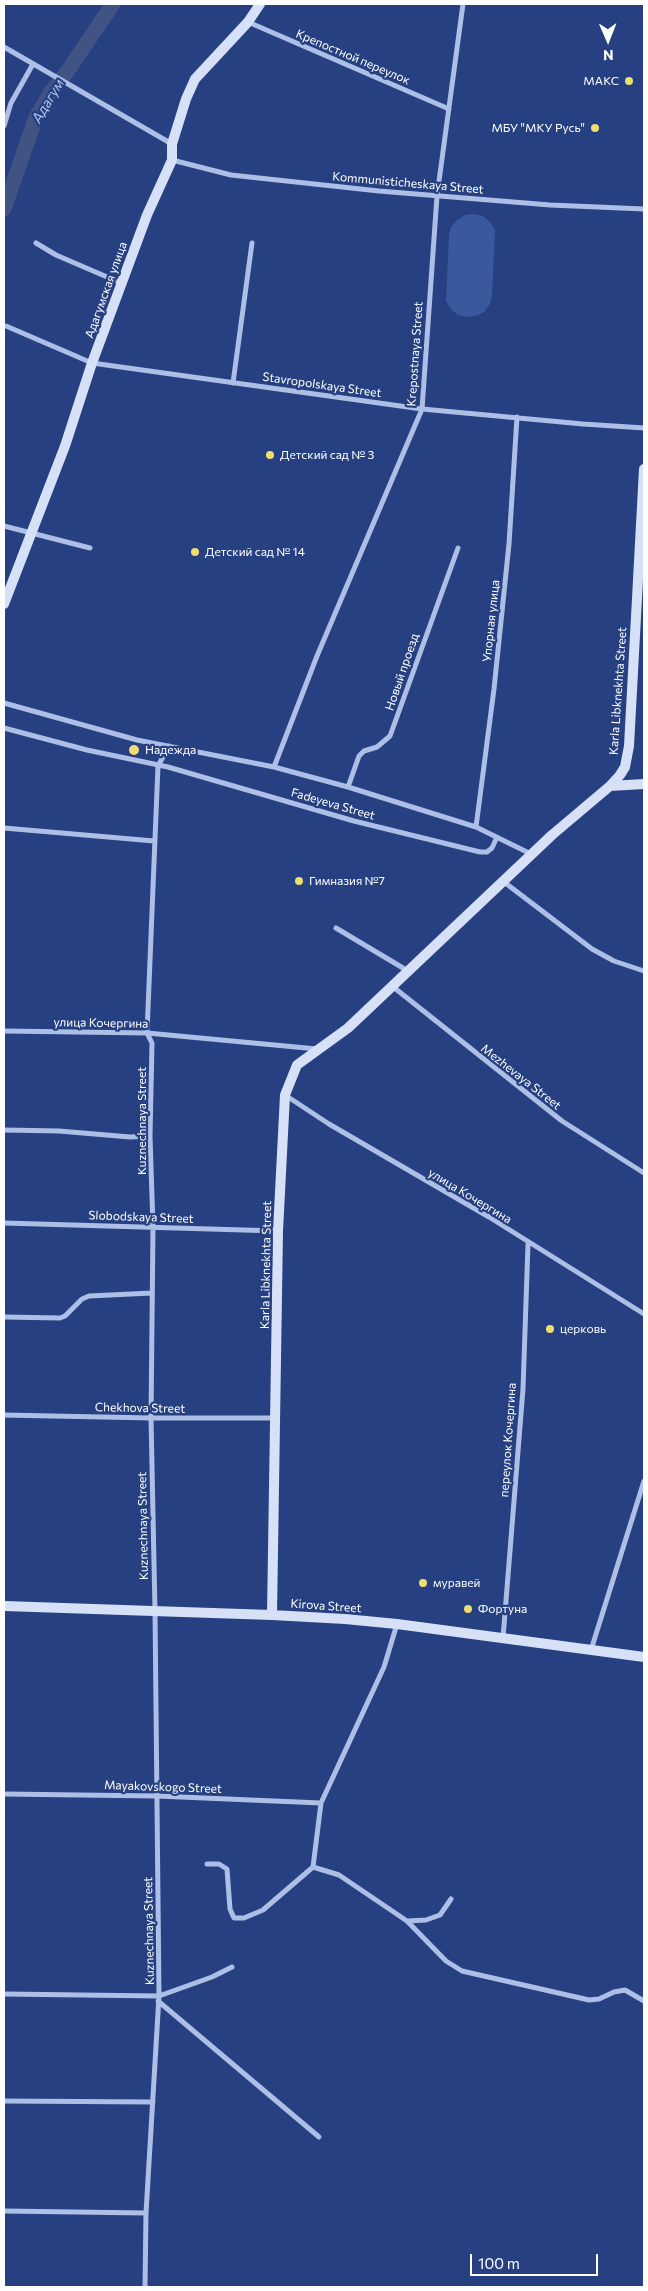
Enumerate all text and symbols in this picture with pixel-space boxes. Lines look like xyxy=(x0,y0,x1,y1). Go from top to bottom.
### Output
north arrow xyxy=(583,15,633,65)
street label: Крепостной переулок xyxy=(294,26,412,88)
text: N xyxy=(603,47,614,64)
place label: МАКС xyxy=(583,74,619,88)
marker: МАКС xyxy=(623,75,635,87)
water label: Адагум xyxy=(28,76,68,126)
place label: МБУ "МКУ Русь" xyxy=(491,121,585,135)
marker: МБУ "МКУ Русь" xyxy=(589,122,601,134)
street label: Kommunisticheskaya Street xyxy=(332,169,484,197)
street label: Адагумская улица xyxy=(82,240,130,340)
street label: Krepostnaya Street xyxy=(404,301,426,407)
street label: Stavropolskaya Street xyxy=(262,370,382,400)
place label: Детский сад № 3 xyxy=(280,448,374,462)
marker: Детский сад № 3 xyxy=(264,449,276,461)
place label: Детский сад № 14 xyxy=(205,545,305,559)
marker: Детский сад № 14 xyxy=(189,546,201,558)
street label: Упорная улица xyxy=(480,579,502,663)
street label: Karla Libknekhta Street xyxy=(606,627,630,755)
street label: Новый проезд xyxy=(382,632,422,712)
marker: Надежда xyxy=(127,743,141,757)
place label: Надежда xyxy=(145,743,196,757)
street label: Fadeyeva Street xyxy=(289,785,377,823)
place label: Гимназия №7 xyxy=(309,874,385,888)
marker: Гимназия №7 xyxy=(293,875,305,887)
street label: улица Кочергина xyxy=(53,1015,149,1031)
street label: Mezhevaya Street xyxy=(478,1041,564,1113)
street label: Kuznechnaya Street xyxy=(135,1067,149,1175)
street label: улица Кочергина xyxy=(426,1165,514,1227)
street label: Karla Libknekhta Street xyxy=(258,1201,274,1329)
street label: Slobodskaya Street xyxy=(88,1208,194,1226)
place label: церковь xyxy=(560,1322,606,1336)
marker: церковь xyxy=(544,1323,556,1335)
street label: переулок Кочергина xyxy=(497,1382,519,1498)
street label: Chekhova Street xyxy=(95,1400,185,1416)
street label: Kuznechnaya Street xyxy=(135,1472,151,1580)
place label: муравей xyxy=(433,1576,481,1590)
marker: муравей xyxy=(417,1577,429,1589)
street label: Kirova Street xyxy=(290,1596,362,1616)
place label: Фортуна xyxy=(478,1602,527,1616)
marker: Фортуна xyxy=(462,1603,474,1615)
street label: Mayakovskogo Street xyxy=(104,1778,222,1796)
street label: Kuznechnaya Street xyxy=(141,1877,157,1985)
scale bar xyxy=(473,2244,600,2276)
text: 100 m xyxy=(478,2254,520,2272)

